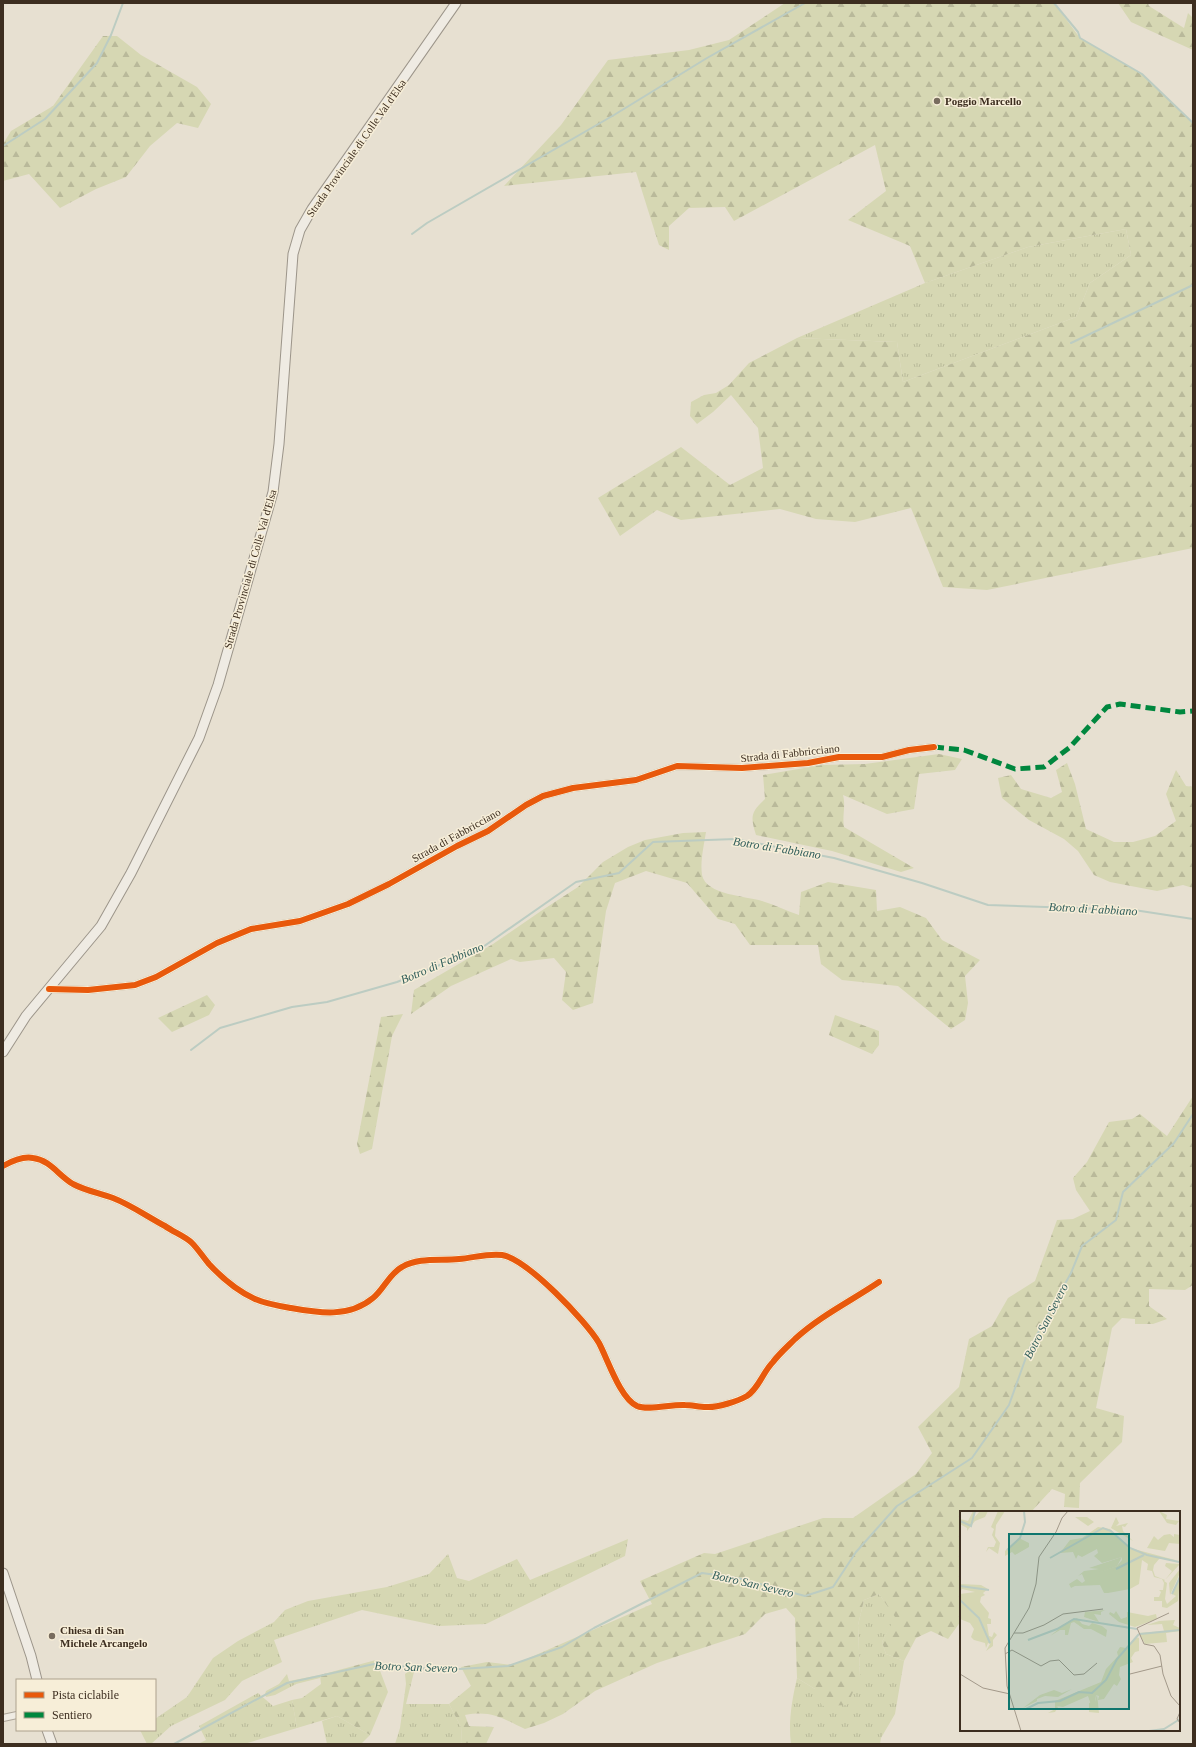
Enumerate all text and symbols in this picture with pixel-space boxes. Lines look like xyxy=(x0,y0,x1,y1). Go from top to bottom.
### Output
street label: Strada Provinciale di Colle Val d'Elsa xyxy=(304,77,408,219)
place label: Poggio Marcello xyxy=(945,95,1022,107)
marker: Poggio Marcello xyxy=(932,96,942,106)
street label: Strada Provinciale di Colle Val d'Elsa xyxy=(221,488,279,650)
street label: Strada di Fabbricciano xyxy=(740,742,841,764)
street label: Strada di Fabbricciano xyxy=(410,805,503,864)
water label: Botro di Fabbiano xyxy=(732,834,822,862)
water label: Botro di Fabbiano xyxy=(1048,900,1138,918)
water label: Botro di Fabbiano xyxy=(398,939,486,987)
water label: Botro San Severo xyxy=(1021,1281,1071,1361)
inset map xyxy=(960,1511,1180,1731)
water label: Botro San Severo xyxy=(711,1568,795,1600)
place label: Chiesa di San Michele Arcangelo xyxy=(60,1624,148,1649)
marker: Chiesa di San Michele Arcangelo xyxy=(47,1631,57,1641)
water label: Botro San Severo xyxy=(374,1659,458,1675)
legend xyxy=(16,1679,156,1731)
text: Pista ciclabile xyxy=(52,1688,119,1702)
text: Sentiero xyxy=(52,1708,92,1722)

